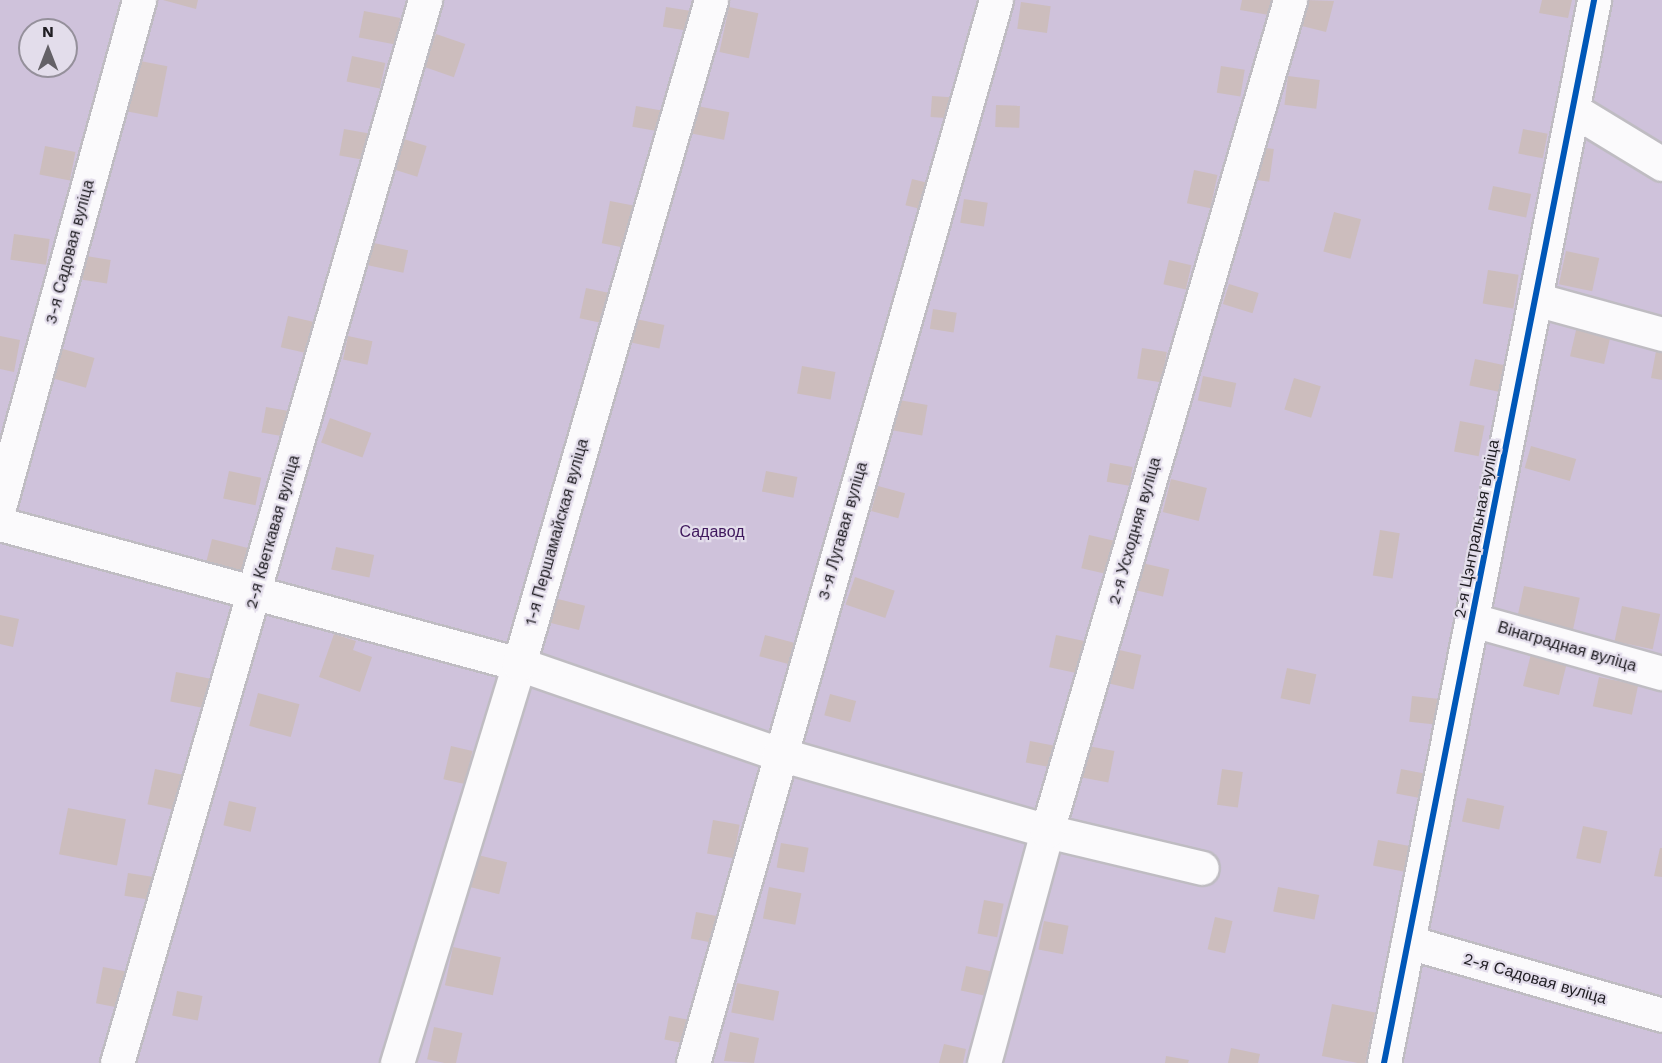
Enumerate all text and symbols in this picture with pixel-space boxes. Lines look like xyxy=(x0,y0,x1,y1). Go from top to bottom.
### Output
north arrow xyxy=(18,18,78,78)
text: N xyxy=(42,22,54,41)
street label: 3-я Садовая вуліца xyxy=(42,178,98,326)
street label: 1-я Першамайская вуліца xyxy=(521,436,593,628)
street label: 2-я Цэнтральная вуліца xyxy=(1450,438,1504,620)
street label: 2-я Кветкавая вуліца xyxy=(242,453,304,611)
street label: 2-я Усходняя вуліца xyxy=(1105,455,1165,607)
street label: 3-я Лугавая вуліца xyxy=(814,460,872,602)
park label: Садавод xyxy=(679,522,745,542)
street label: Вінаградная вуліца xyxy=(1495,618,1639,676)
street label: 2-я Садовая вуліца xyxy=(1461,949,1609,1009)

